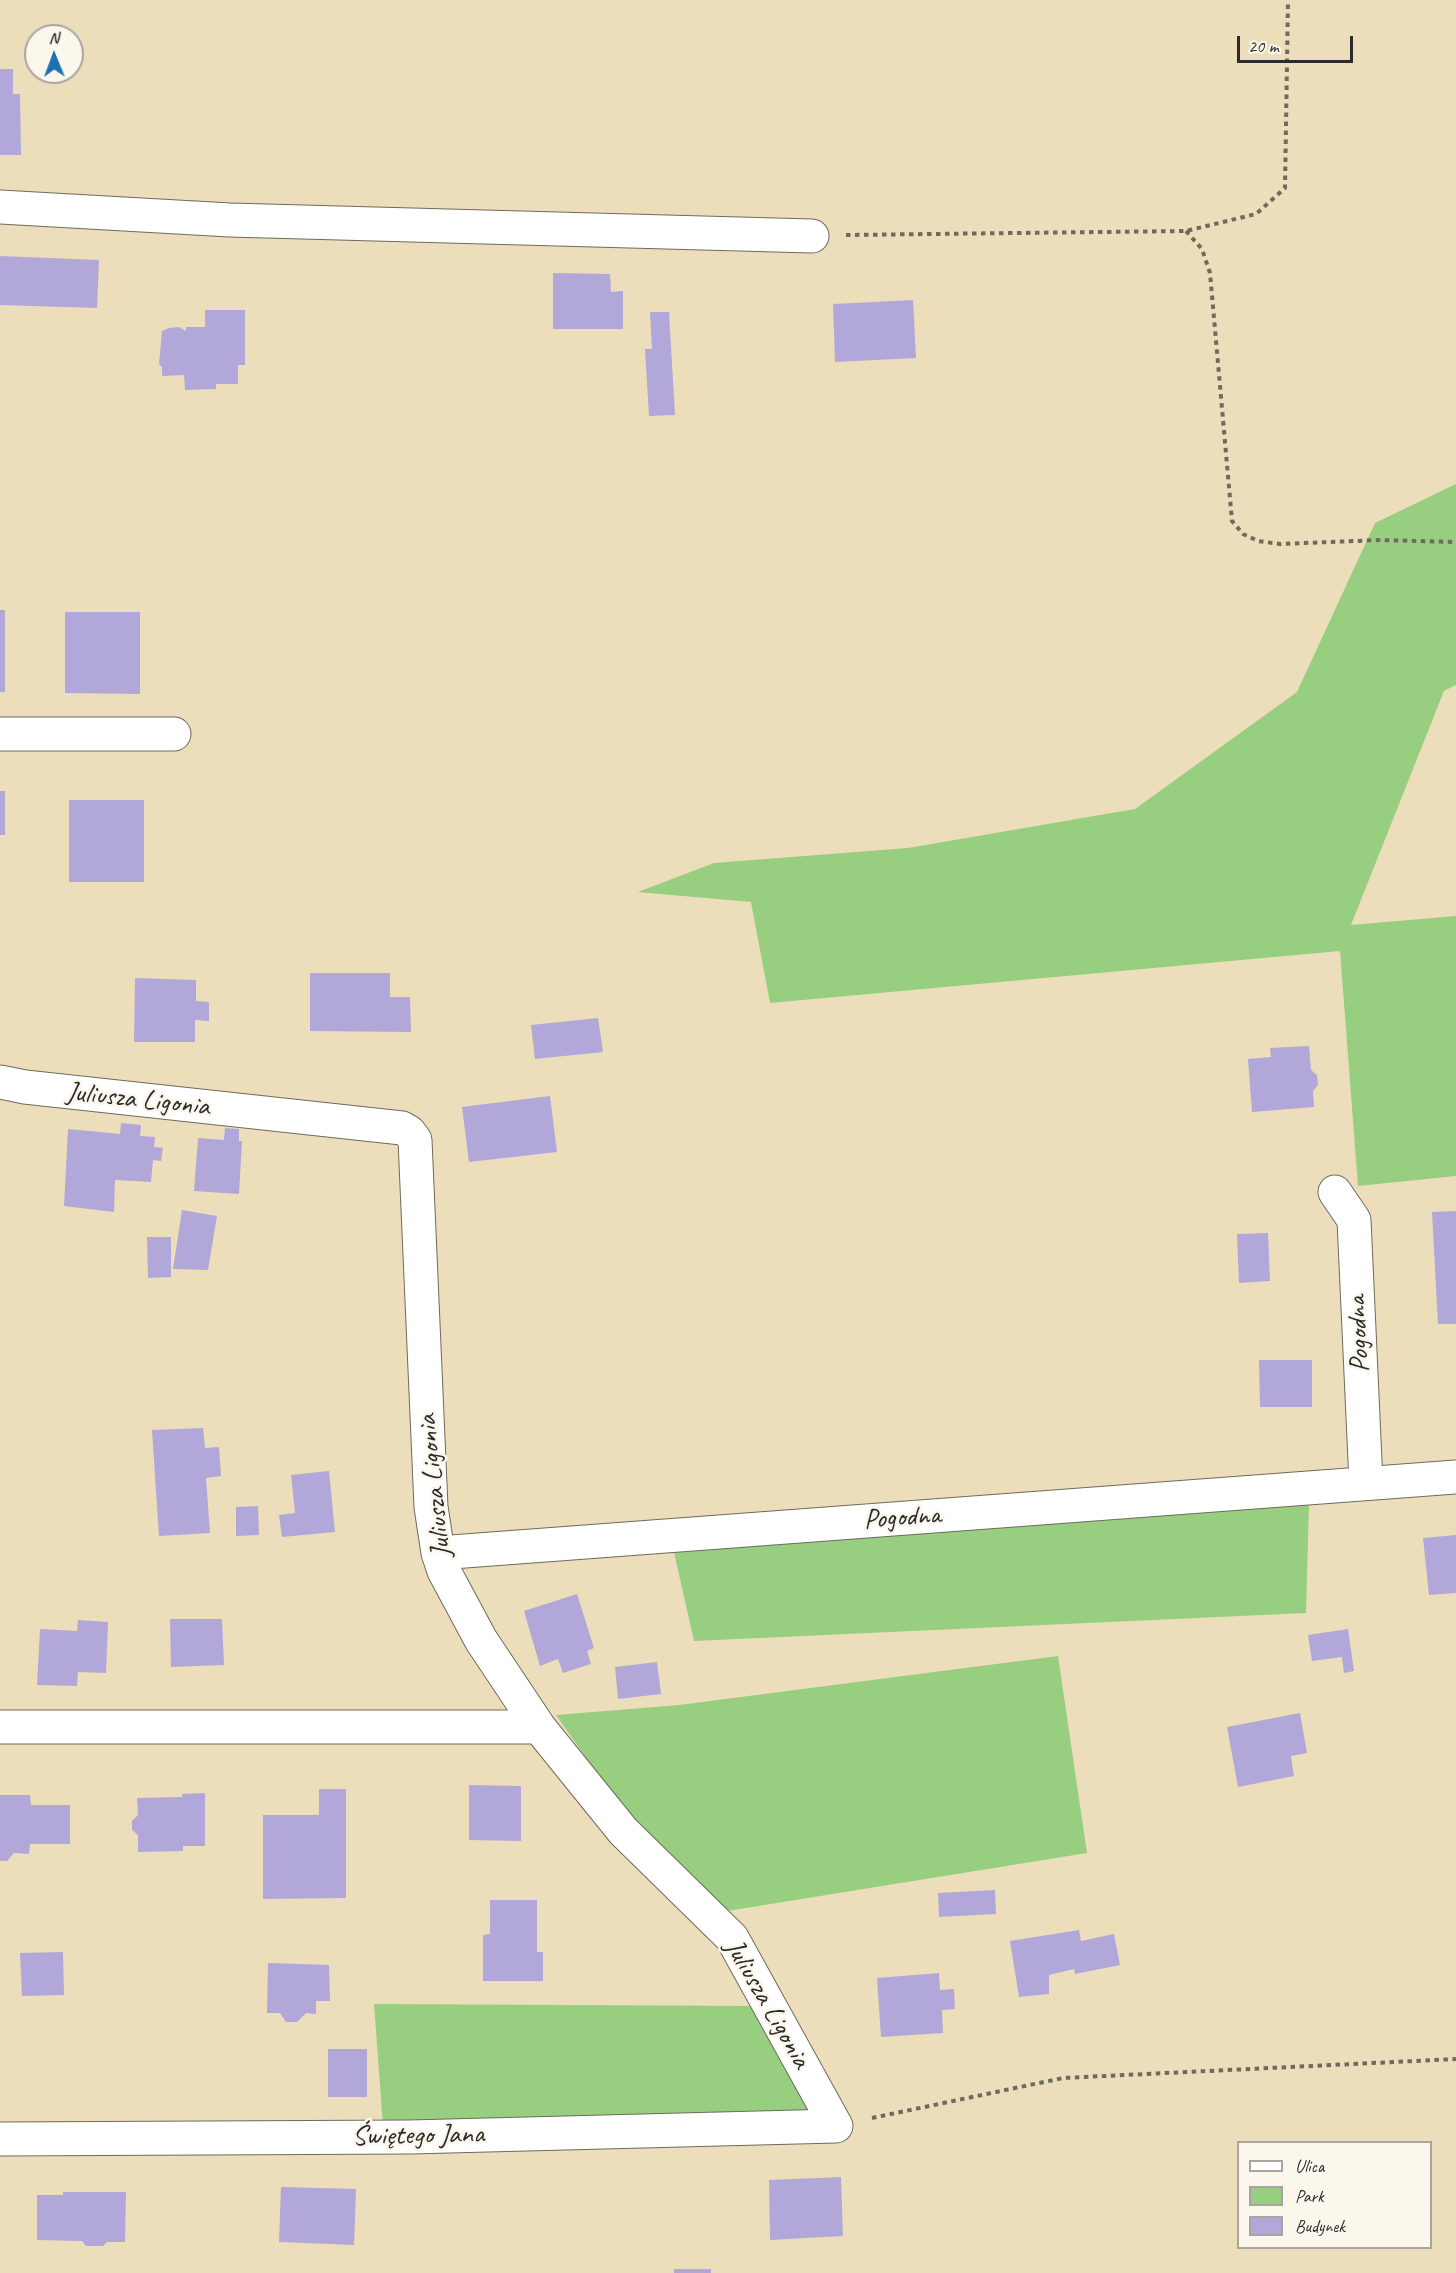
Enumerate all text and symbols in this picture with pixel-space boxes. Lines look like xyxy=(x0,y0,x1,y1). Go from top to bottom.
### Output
north arrow xyxy=(24,24,84,84)
scale bar xyxy=(1240,24,1356,62)
text: N xyxy=(49,28,59,48)
text: 20 m xyxy=(1248,35,1279,57)
street label: Juliusza Ligonia xyxy=(65,1076,211,1124)
street label: Pogodna xyxy=(1340,1295,1378,1373)
street label: Juliusza Ligonia xyxy=(411,1413,459,1559)
street label: Pogodna xyxy=(862,1499,942,1537)
street label: Juliusza Ligonia xyxy=(717,1933,817,2075)
street label: Świętego Jana xyxy=(352,2118,484,2154)
legend xyxy=(1237,2141,1432,2249)
text: Ulica xyxy=(1295,2155,1324,2177)
text: Park xyxy=(1295,2185,1324,2207)
text: Budynek xyxy=(1295,2215,1345,2237)

